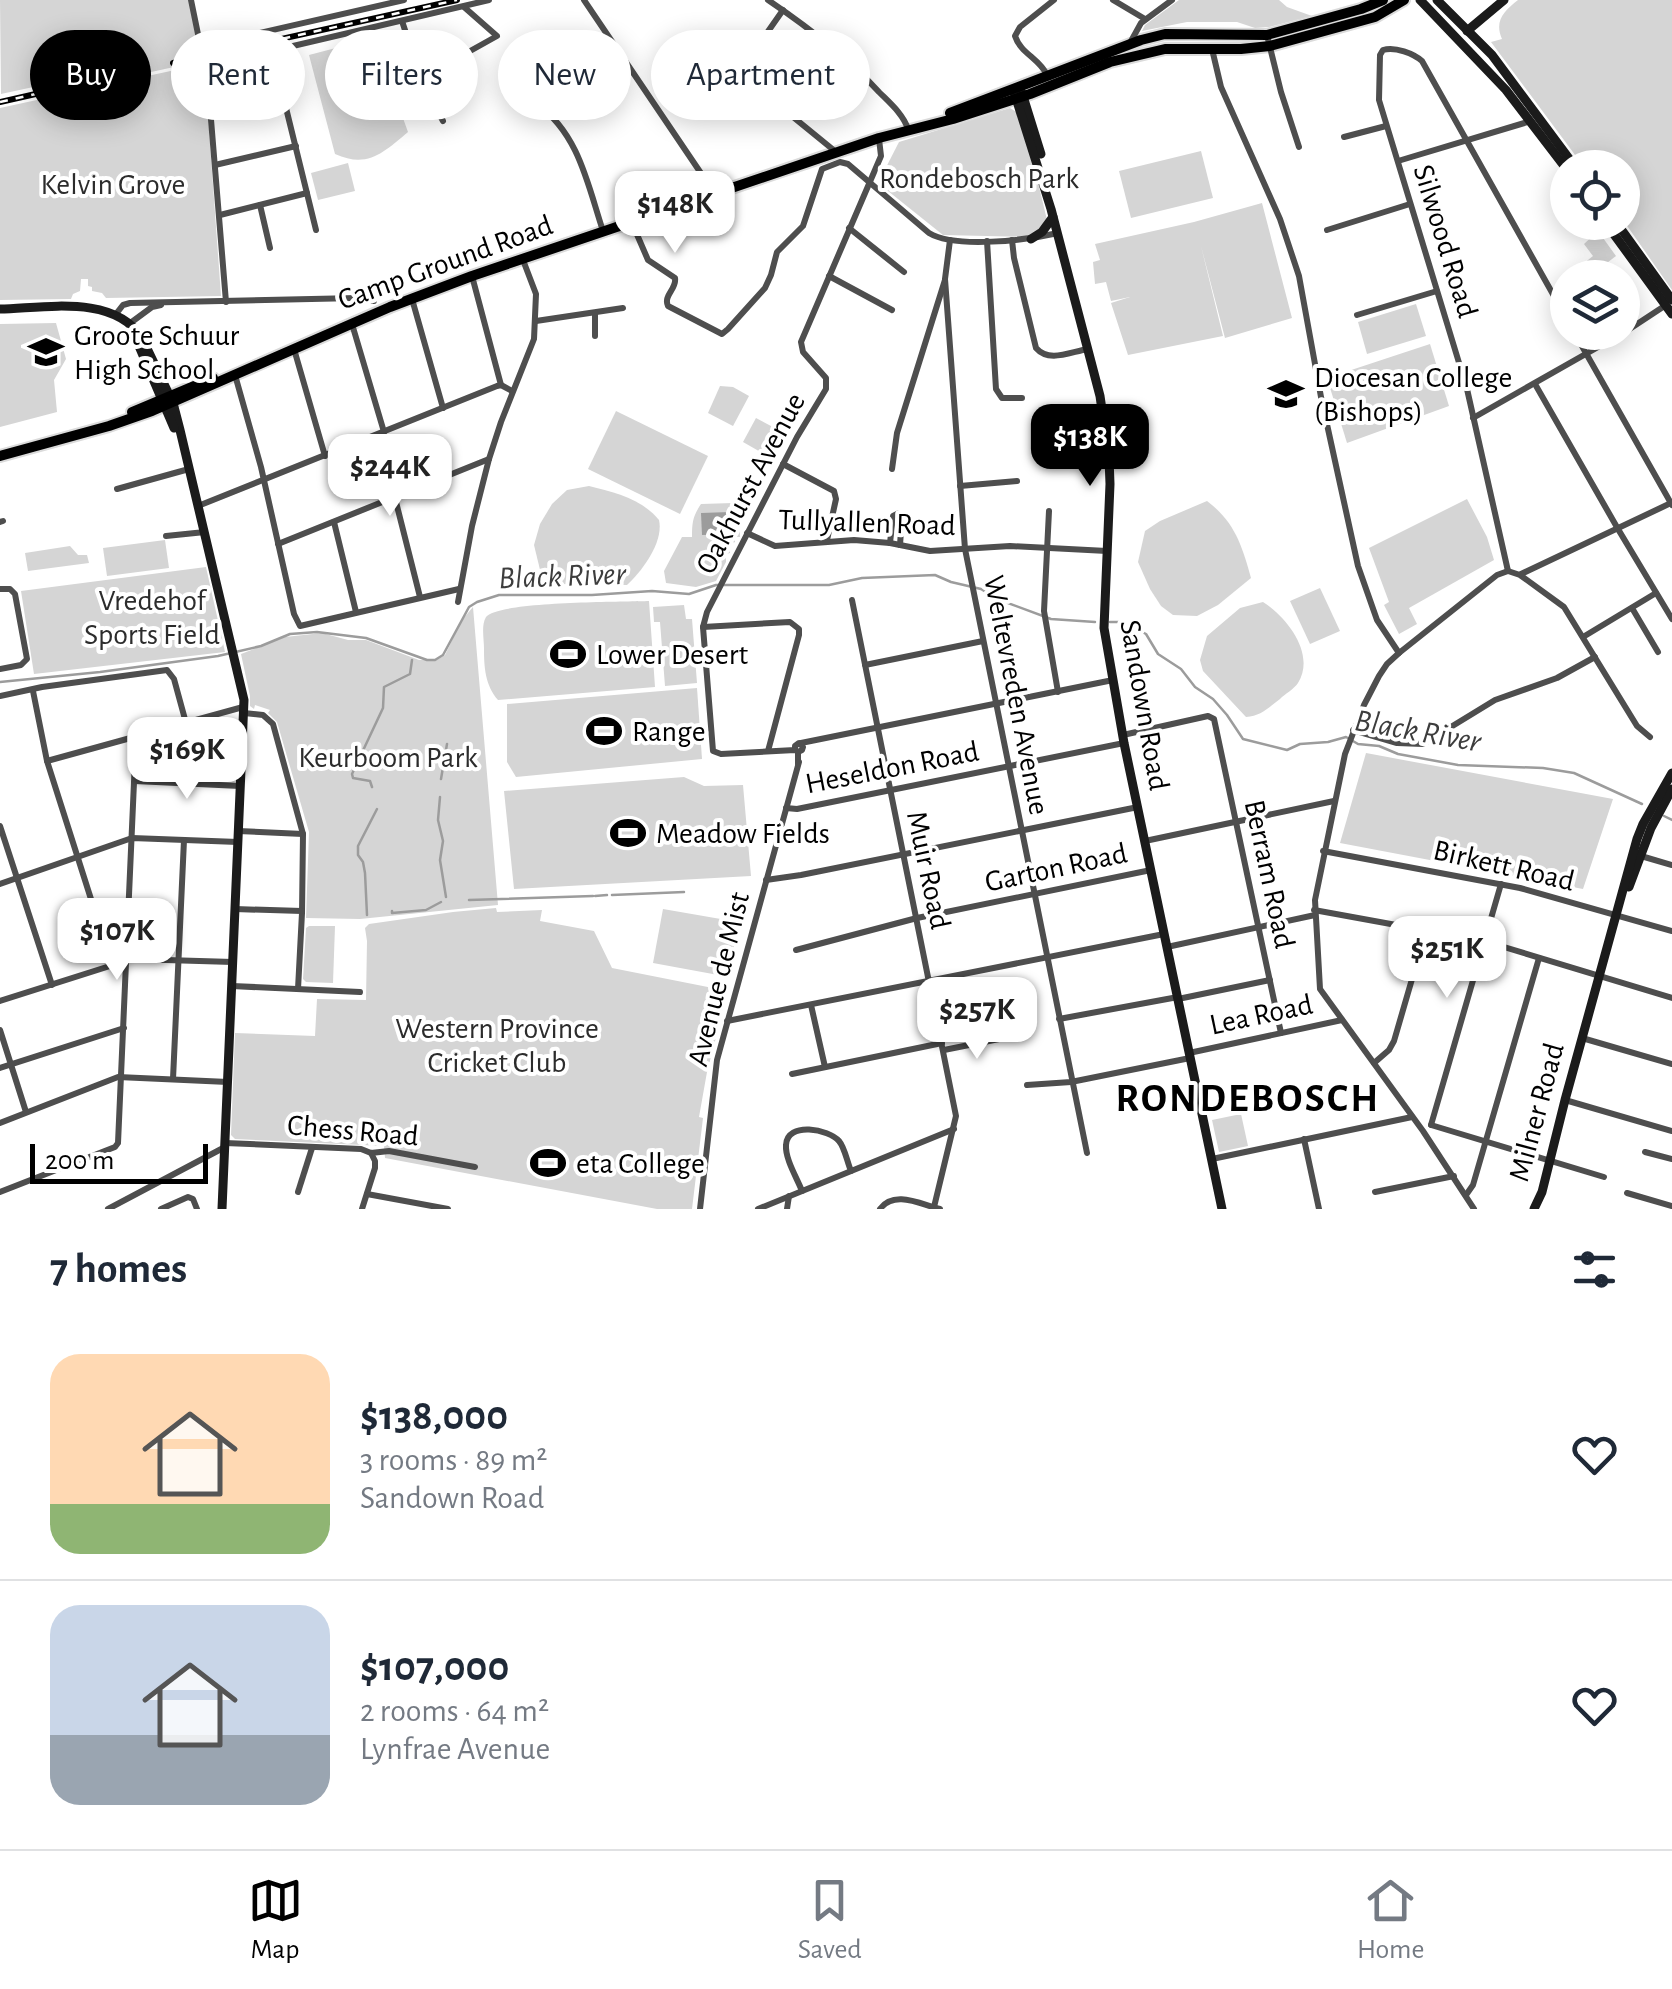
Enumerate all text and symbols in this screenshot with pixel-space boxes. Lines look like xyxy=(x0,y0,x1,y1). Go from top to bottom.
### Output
chip: Buy xyxy=(30,30,151,120)
chip: Rent xyxy=(171,30,305,120)
chip: Filters xyxy=(325,30,478,120)
chip: New xyxy=(498,30,631,120)
chip: Apartment xyxy=(651,30,870,120)
map controls xyxy=(1550,150,1640,350)
button: locate xyxy=(1550,150,1640,240)
street label: Silwood Road xyxy=(1408,161,1483,321)
park label: Rondebosch Park xyxy=(879,164,1079,194)
park label: Kelvin Grove xyxy=(41,170,185,200)
pin: $148K xyxy=(605,171,745,256)
text: $148K xyxy=(637,187,713,219)
street label: Camp Ground Road xyxy=(334,210,557,316)
button: layers xyxy=(1550,260,1640,350)
place label: Groote Schuur High School xyxy=(74,321,239,385)
school or university icon: Groote Schuur High School xyxy=(27,333,65,371)
place label: Diocesan College (Bishops) xyxy=(1314,363,1512,427)
school or university icon: Diocesan College (Bishops) xyxy=(1267,375,1305,413)
street label: Oakhurst Avenue xyxy=(691,388,811,579)
pin: $138K xyxy=(1020,404,1160,489)
text: $138K xyxy=(1053,420,1127,452)
pin: $244K xyxy=(320,434,460,519)
text: $244K xyxy=(350,450,430,482)
street label: Tullyallen Road xyxy=(778,505,956,541)
water label: Black River xyxy=(498,558,628,594)
street label: Weltevreden Avenue xyxy=(978,573,1054,817)
park label: Vredehof Sports Field xyxy=(84,586,220,650)
street label: Sandown Road xyxy=(1114,617,1174,793)
sports icon: Lower Desert xyxy=(549,635,587,673)
place label: Lower Desert xyxy=(596,640,748,670)
water label: Black River xyxy=(1352,704,1485,758)
sports icon: Range xyxy=(585,712,623,750)
pin: $169K xyxy=(117,717,257,802)
place label: Range xyxy=(632,717,706,747)
text: $169K xyxy=(149,733,225,765)
street label: Heseldon Road xyxy=(803,736,982,800)
park label: Keurboom Park xyxy=(298,743,478,773)
street label: Berram Road xyxy=(1239,797,1299,951)
street label: Muir Road xyxy=(901,808,955,932)
sports icon: Meadow Fields xyxy=(609,814,647,852)
place label: Meadow Fields xyxy=(656,819,830,849)
street label: Birkett Road xyxy=(1430,835,1577,897)
street label: Garton Road xyxy=(982,838,1130,898)
street label: Avenue de Mist xyxy=(683,889,755,1069)
pin: $107K xyxy=(47,898,187,983)
text: $107K xyxy=(79,914,155,946)
pin: $251K xyxy=(1377,916,1517,1001)
text: $251K xyxy=(1410,932,1484,964)
pin: $257K xyxy=(907,977,1047,1062)
street label: Lea Road xyxy=(1207,989,1315,1041)
text: $257K xyxy=(939,993,1015,1025)
park label: Western Province Cricket Club xyxy=(395,1014,599,1078)
street label: Milner Road xyxy=(1504,1040,1570,1185)
district label: RONDEBOSCH xyxy=(1115,1079,1381,1119)
street label: Chess Road xyxy=(286,1110,420,1152)
scale bar xyxy=(30,1139,208,1184)
sports icon: eta College xyxy=(529,1144,567,1182)
text: 200 m xyxy=(45,1147,114,1175)
place label: eta College xyxy=(576,1149,705,1179)
icon: filters xyxy=(1567,1242,1622,1297)
text: 7 homes xyxy=(50,1248,187,1290)
icon: home xyxy=(130,1394,250,1514)
text: $138,000 xyxy=(360,1395,508,1437)
icon: heart xyxy=(1567,1427,1622,1482)
text: 3 rooms · 89 m² xyxy=(360,1444,547,1476)
text: Sandown Road xyxy=(360,1482,544,1514)
icon: home xyxy=(130,1645,250,1765)
text: $107,000 xyxy=(360,1646,509,1688)
icon: heart xyxy=(1567,1678,1622,1733)
text: 2 rooms · 64 m² xyxy=(360,1695,549,1727)
text: Lynfrae Avenue xyxy=(360,1733,550,1765)
tab: Map xyxy=(248,1873,303,1967)
tab: Saved xyxy=(798,1873,862,1967)
tab: Home xyxy=(1357,1873,1424,1967)

